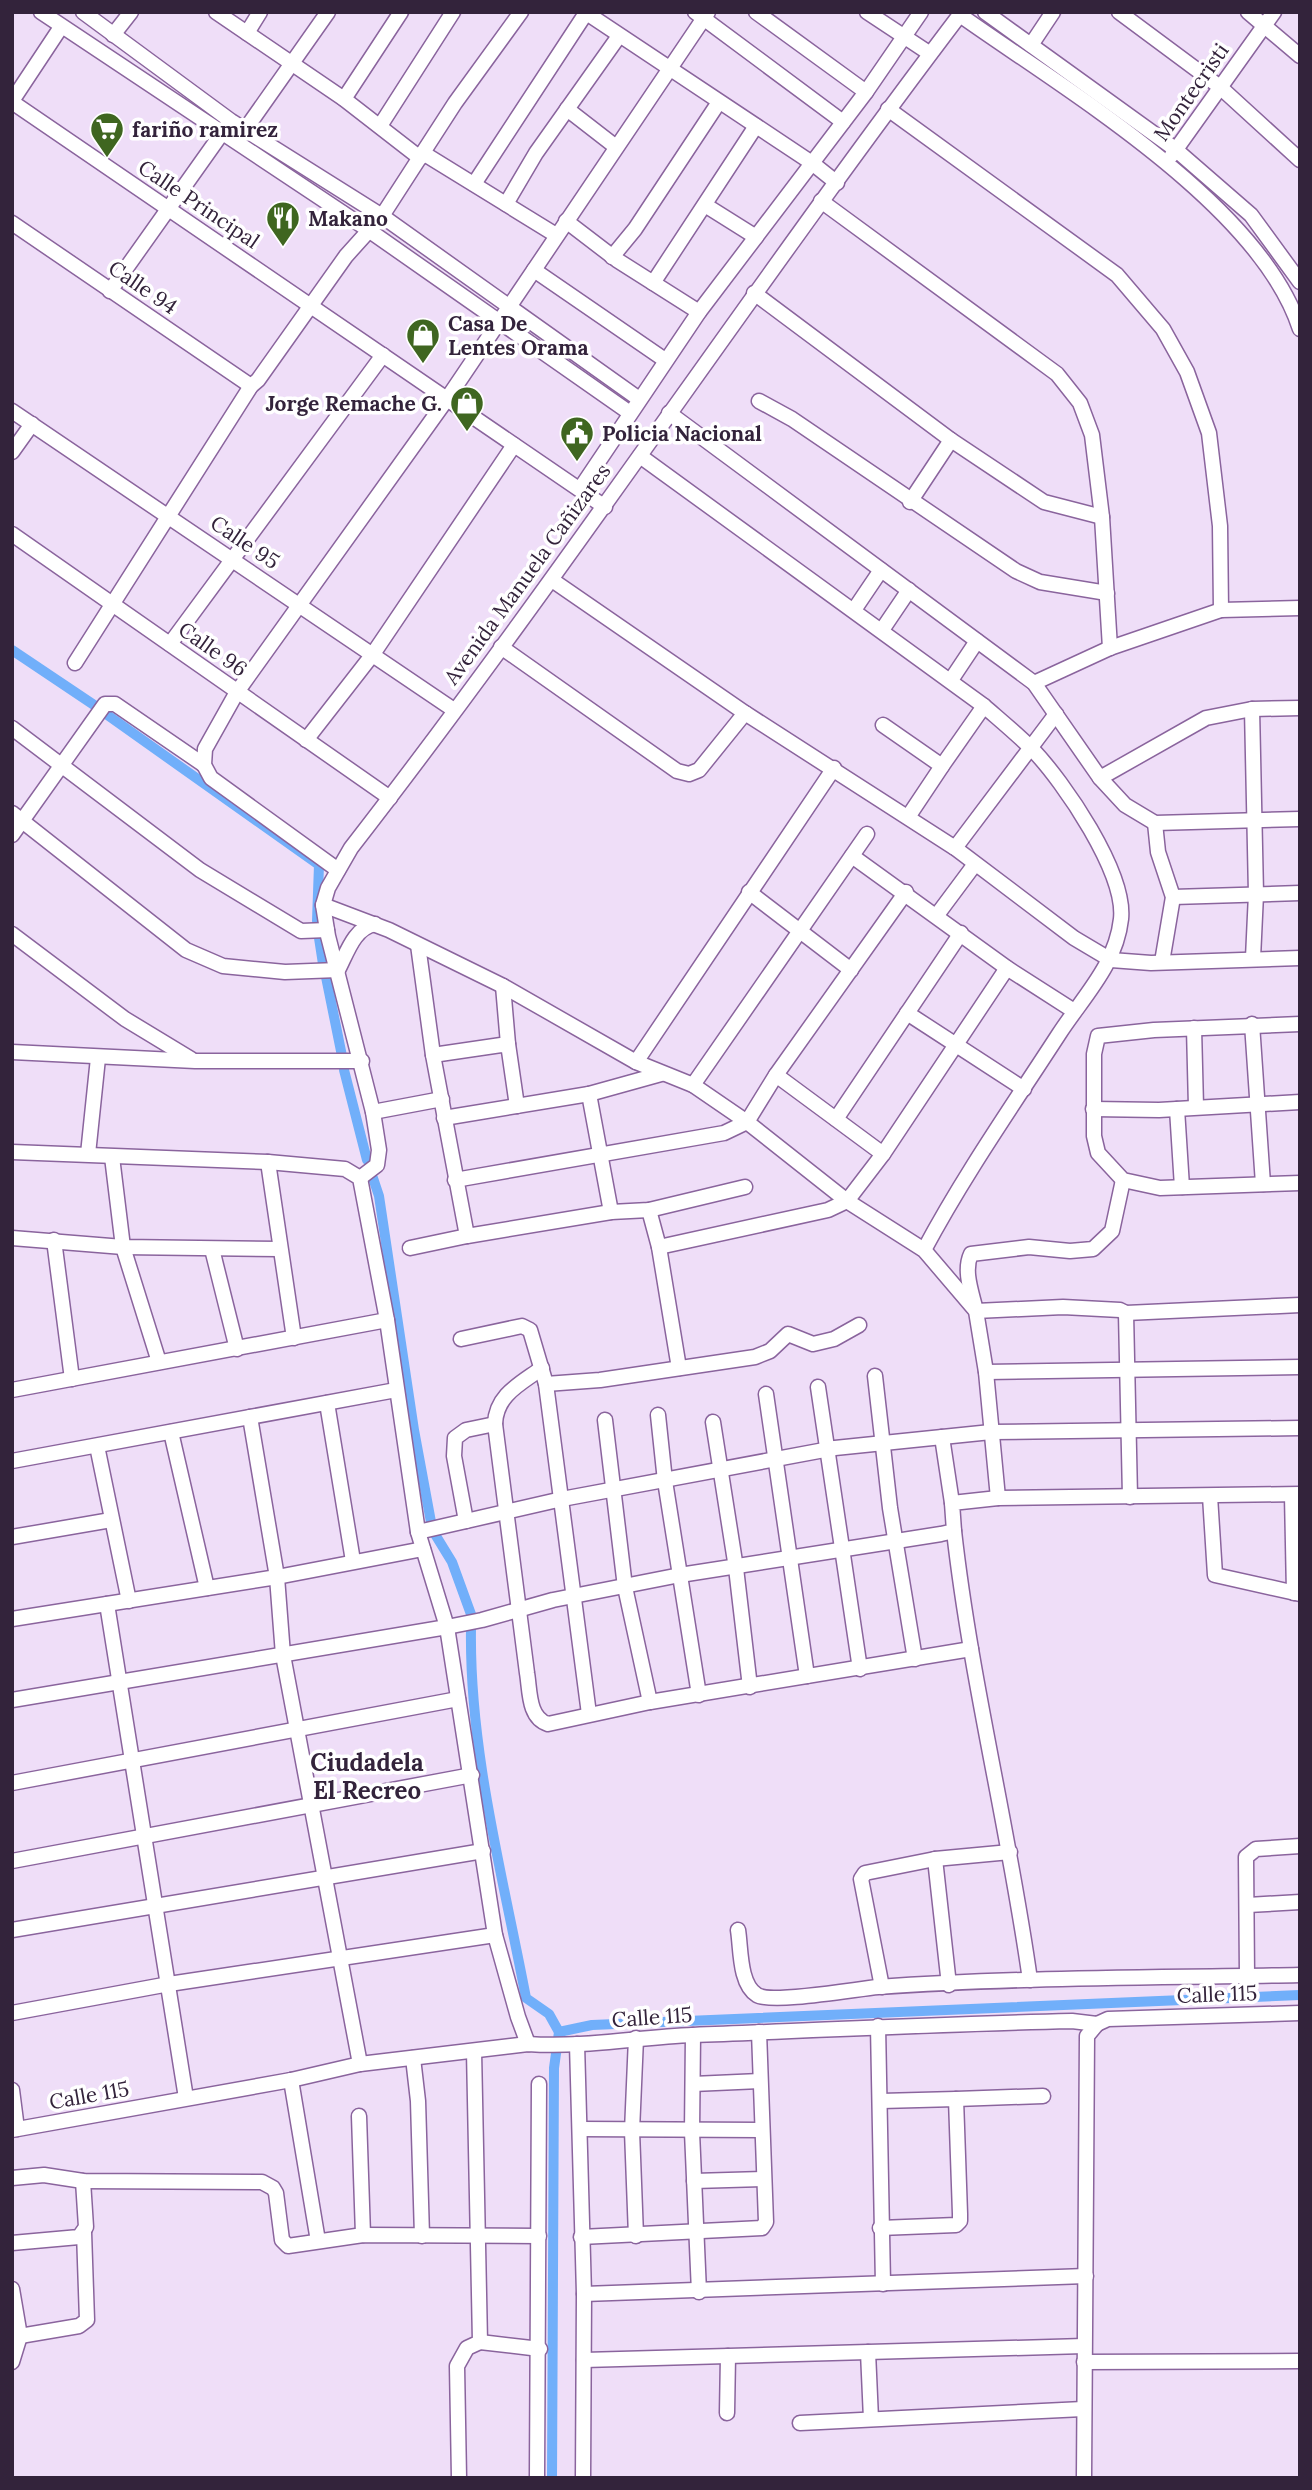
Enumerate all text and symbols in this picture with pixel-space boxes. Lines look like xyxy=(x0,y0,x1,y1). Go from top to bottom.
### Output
street label: Montecristi xyxy=(1147,38,1235,146)
supermarket icon: fariño ramirez xyxy=(88,110,126,159)
place label: fariño ramirez xyxy=(132,116,278,143)
street label: Calle Principal xyxy=(133,154,265,254)
restaurant icon: Makano xyxy=(264,199,302,248)
place label: Makano xyxy=(308,205,388,232)
street label: Calle 94 xyxy=(103,254,183,320)
place label: Casa De Lentes Orama xyxy=(448,310,588,361)
shop icon: Casa De Lentes Orama xyxy=(404,316,442,365)
shop icon: Jorge Remache G. xyxy=(448,384,486,433)
place label: Jorge Remache G. xyxy=(266,390,442,417)
public building icon: Policia Nacional xyxy=(558,414,596,463)
place label: Policia Nacional xyxy=(602,420,762,447)
street label: Avenida Manuela Cañizares xyxy=(437,458,616,691)
street label: Calle 95 xyxy=(205,509,285,575)
street label: Calle 96 xyxy=(173,616,253,682)
district label: Ciudadela El Recreo xyxy=(310,1747,424,1806)
street label: Calle 115 xyxy=(1176,1979,1258,2009)
street label: Calle 115 xyxy=(611,2001,693,2033)
street label: Calle 115 xyxy=(47,2075,131,2115)

